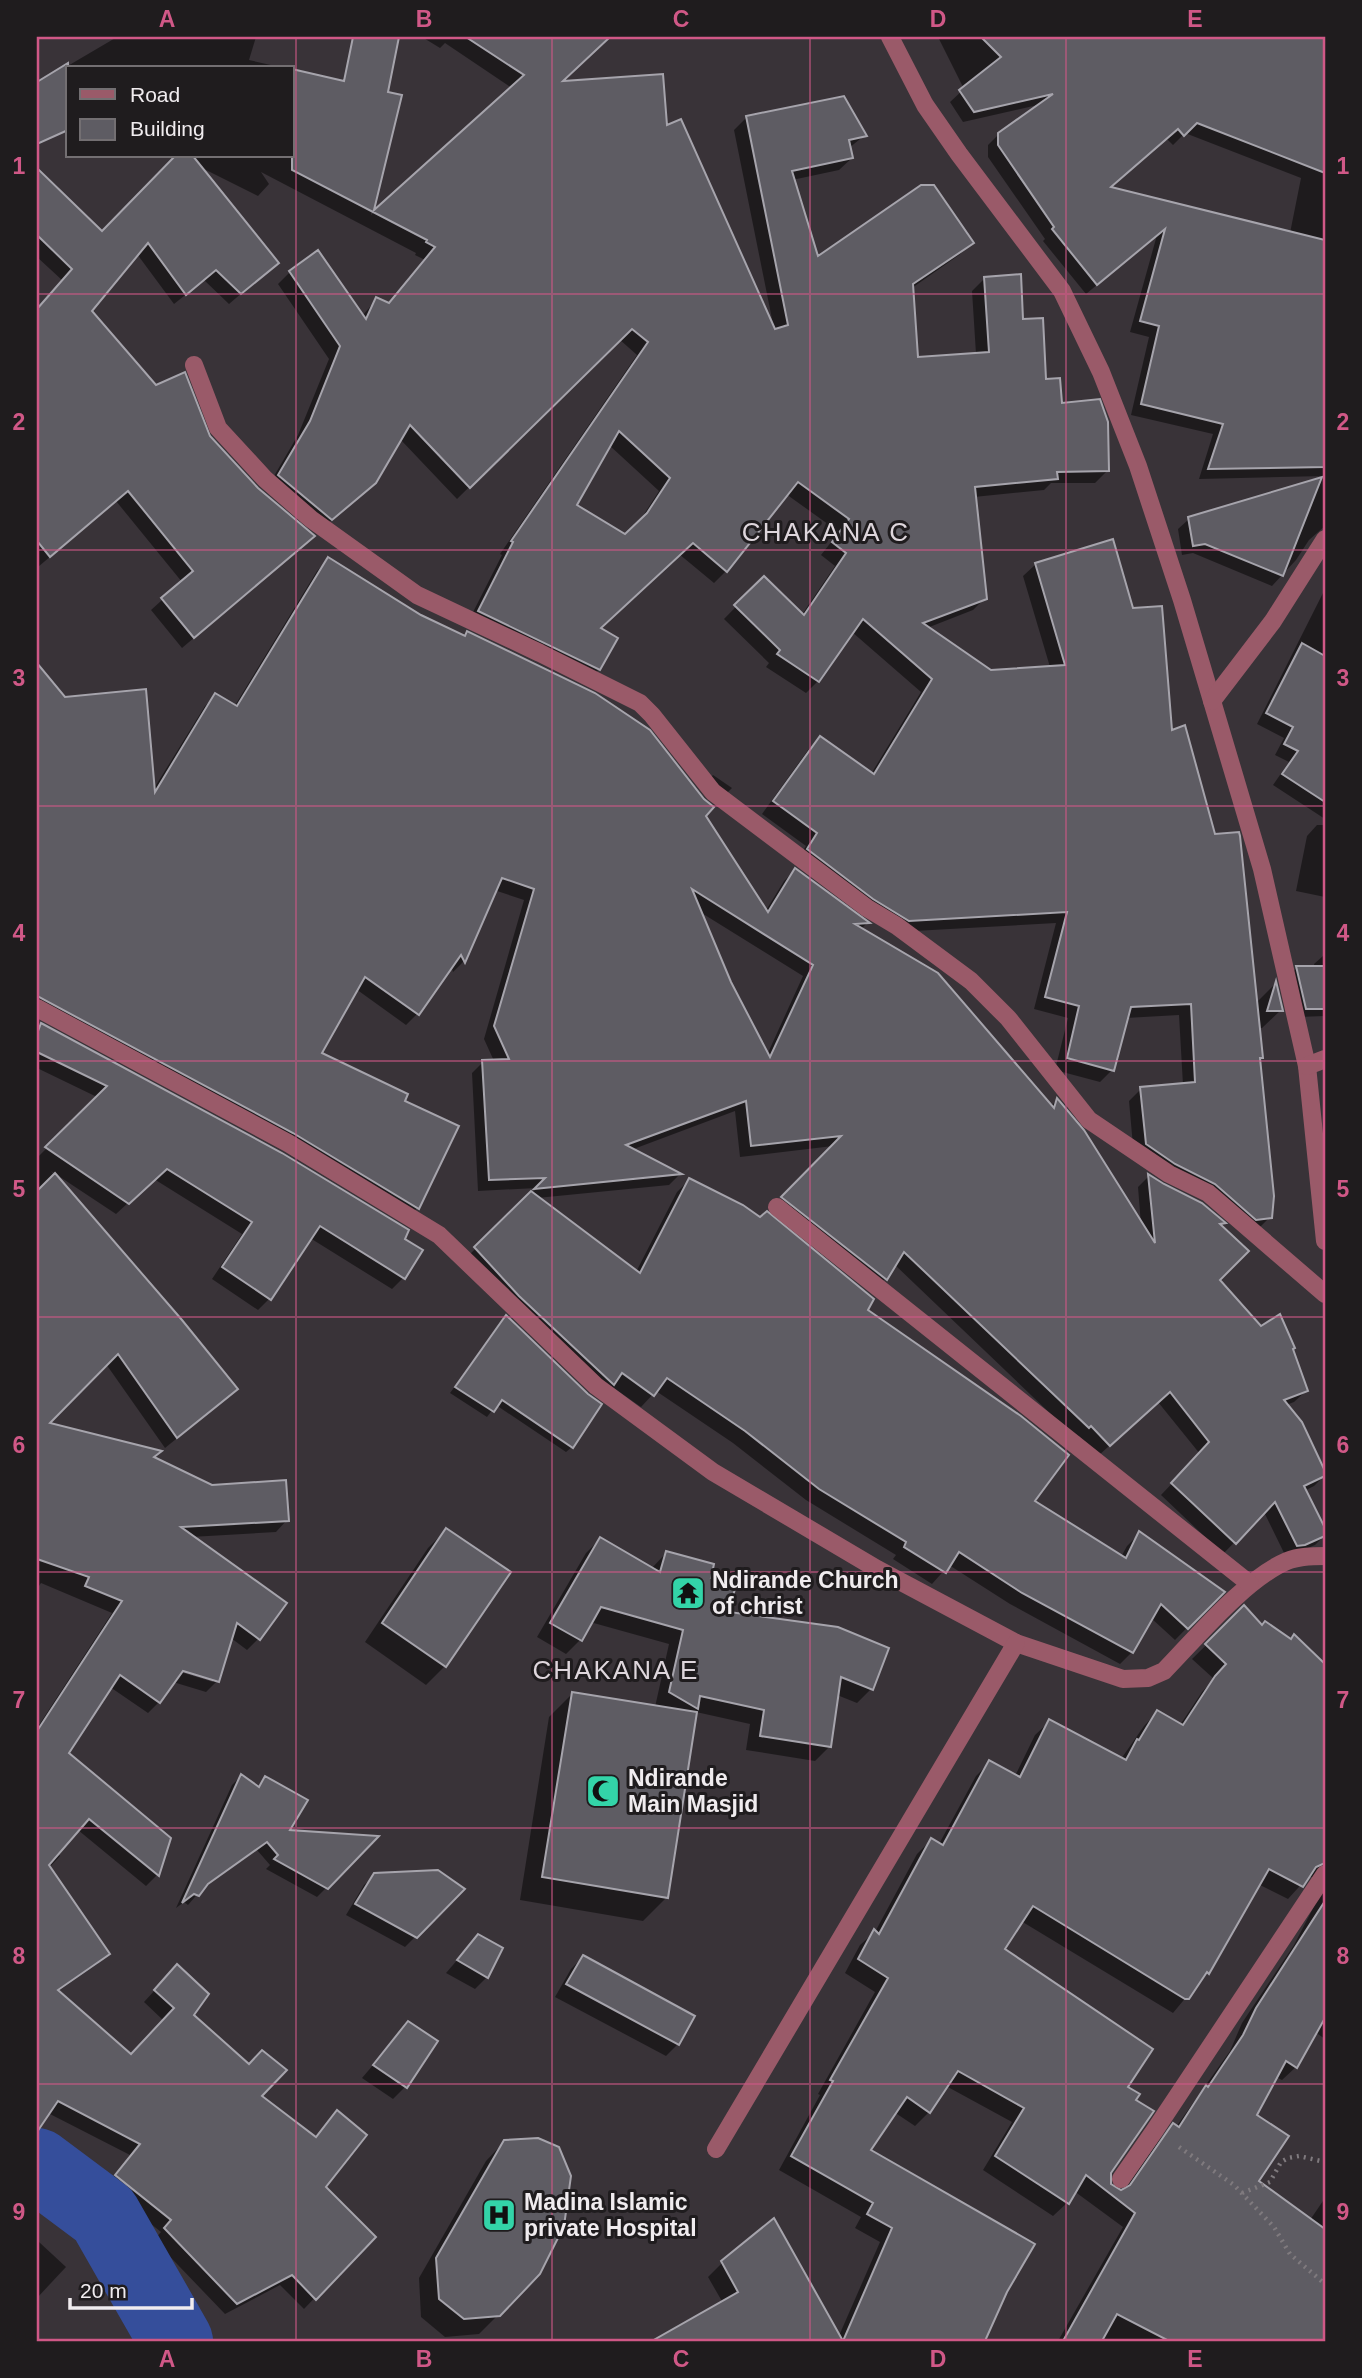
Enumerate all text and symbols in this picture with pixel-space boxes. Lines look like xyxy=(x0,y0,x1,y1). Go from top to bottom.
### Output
text: A xyxy=(159,6,175,32)
text: B xyxy=(416,6,432,32)
text: C xyxy=(673,6,689,32)
text: D xyxy=(930,6,946,32)
text: E xyxy=(1187,6,1203,32)
legend xyxy=(66,66,294,158)
text: Road xyxy=(130,83,180,106)
text: Building xyxy=(130,117,205,140)
text: 1 xyxy=(13,153,26,179)
text: 1 xyxy=(1337,153,1350,179)
text: 2 xyxy=(13,409,25,435)
text: 2 xyxy=(1337,409,1349,435)
district label: CHAKANA C xyxy=(742,517,910,547)
text: 3 xyxy=(13,665,25,691)
text: 3 xyxy=(1337,665,1349,691)
text: 4 xyxy=(13,920,26,946)
text: 4 xyxy=(1337,920,1350,946)
text: 5 xyxy=(13,1176,26,1202)
text: 5 xyxy=(1337,1176,1350,1202)
text: 6 xyxy=(13,1432,25,1458)
text: 6 xyxy=(1337,1432,1349,1458)
place label: Ndirande Church of christ xyxy=(712,1567,899,1619)
temple icon: Ndirande Church of christ xyxy=(669,1574,707,1612)
district label: CHAKANA E xyxy=(533,1655,699,1685)
text: 7 xyxy=(13,1687,25,1713)
text: 7 xyxy=(1337,1687,1349,1713)
place label: Ndirande Main Masjid xyxy=(628,1765,758,1817)
mosque icon: Ndirande Main Masjid xyxy=(584,1772,622,1810)
text: 8 xyxy=(13,1943,26,1969)
text: 8 xyxy=(1337,1943,1350,1969)
place label: Madina Islamic private Hospital xyxy=(524,2189,697,2241)
hospital icon: Madina Islamic private Hospital xyxy=(480,2196,518,2234)
text: 9 xyxy=(13,2199,25,2225)
text: 9 xyxy=(1337,2199,1349,2225)
scale bar xyxy=(70,2266,192,2310)
text: 20 m xyxy=(80,2279,127,2302)
text: A xyxy=(159,2346,175,2372)
text: B xyxy=(416,2346,432,2372)
text: C xyxy=(673,2346,689,2372)
text: D xyxy=(930,2346,946,2372)
text: E xyxy=(1187,2346,1203,2372)

